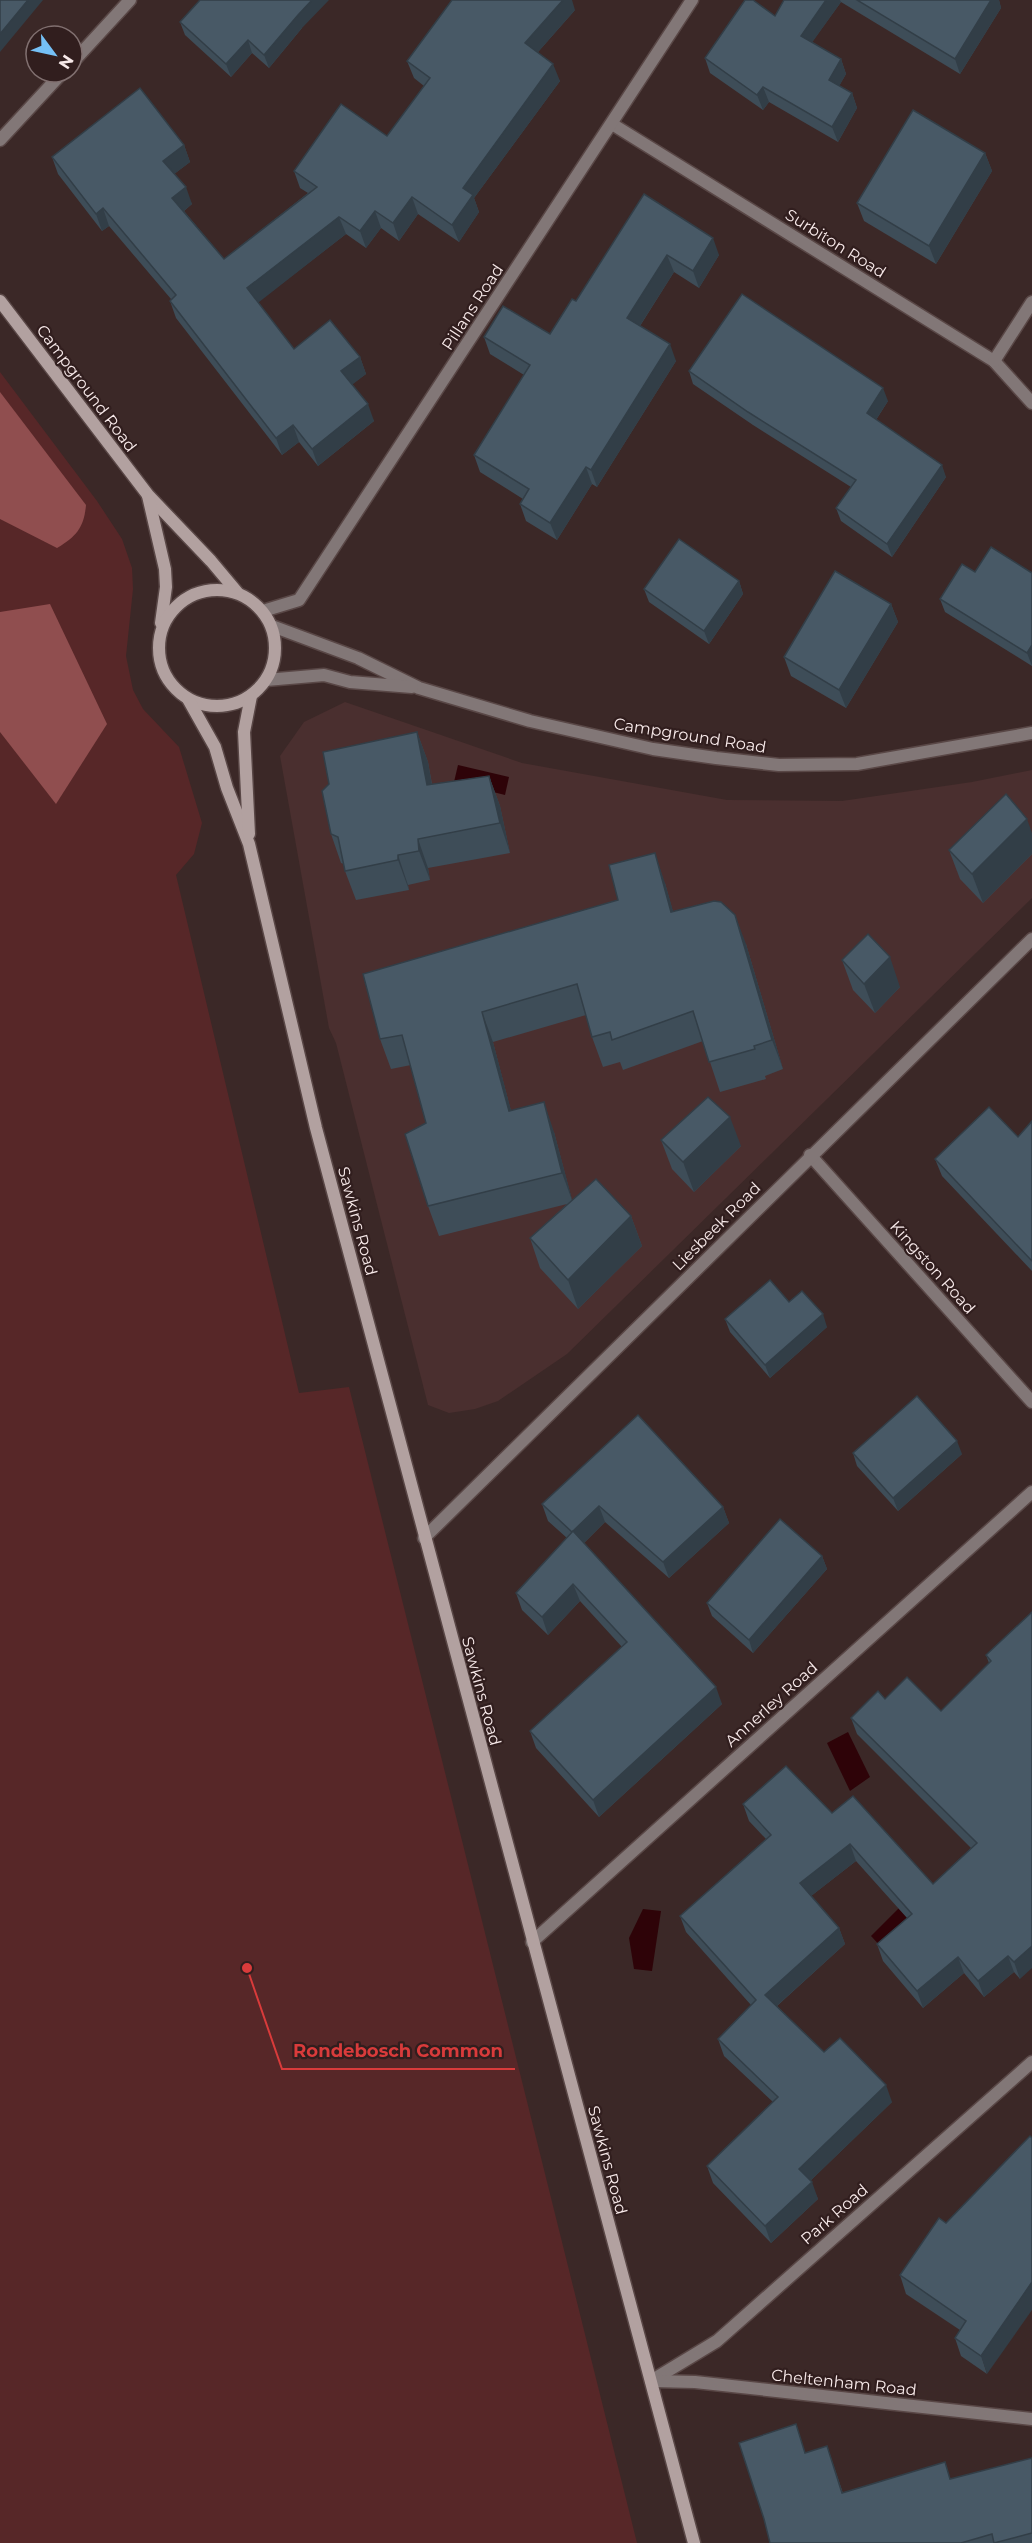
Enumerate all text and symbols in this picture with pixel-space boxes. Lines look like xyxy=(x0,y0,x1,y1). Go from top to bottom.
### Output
north arrow xyxy=(24,24,84,84)
text: N xyxy=(55,51,78,72)
street label: Surbiton Road xyxy=(782,205,890,282)
street label: Pillans Road xyxy=(438,261,507,354)
street label: Campground Road xyxy=(33,321,141,456)
street label: Campground Road xyxy=(612,714,768,757)
street label: Sawkins Road xyxy=(334,1165,381,1278)
street label: Liesbeek Road xyxy=(668,1178,764,1274)
street label: Kingston Road xyxy=(886,1217,979,1318)
street label: Sawkins Road xyxy=(458,1635,505,1748)
street label: Annerley Road xyxy=(721,1658,821,1751)
callout: Rondebosch Common xyxy=(282,2033,515,2069)
text: Rondebosch Common xyxy=(293,2040,503,2062)
street label: Sawkins Road xyxy=(584,2104,631,2217)
street label: Park Road xyxy=(797,2180,872,2249)
street label: Cheltenham Road xyxy=(770,2365,918,2400)

